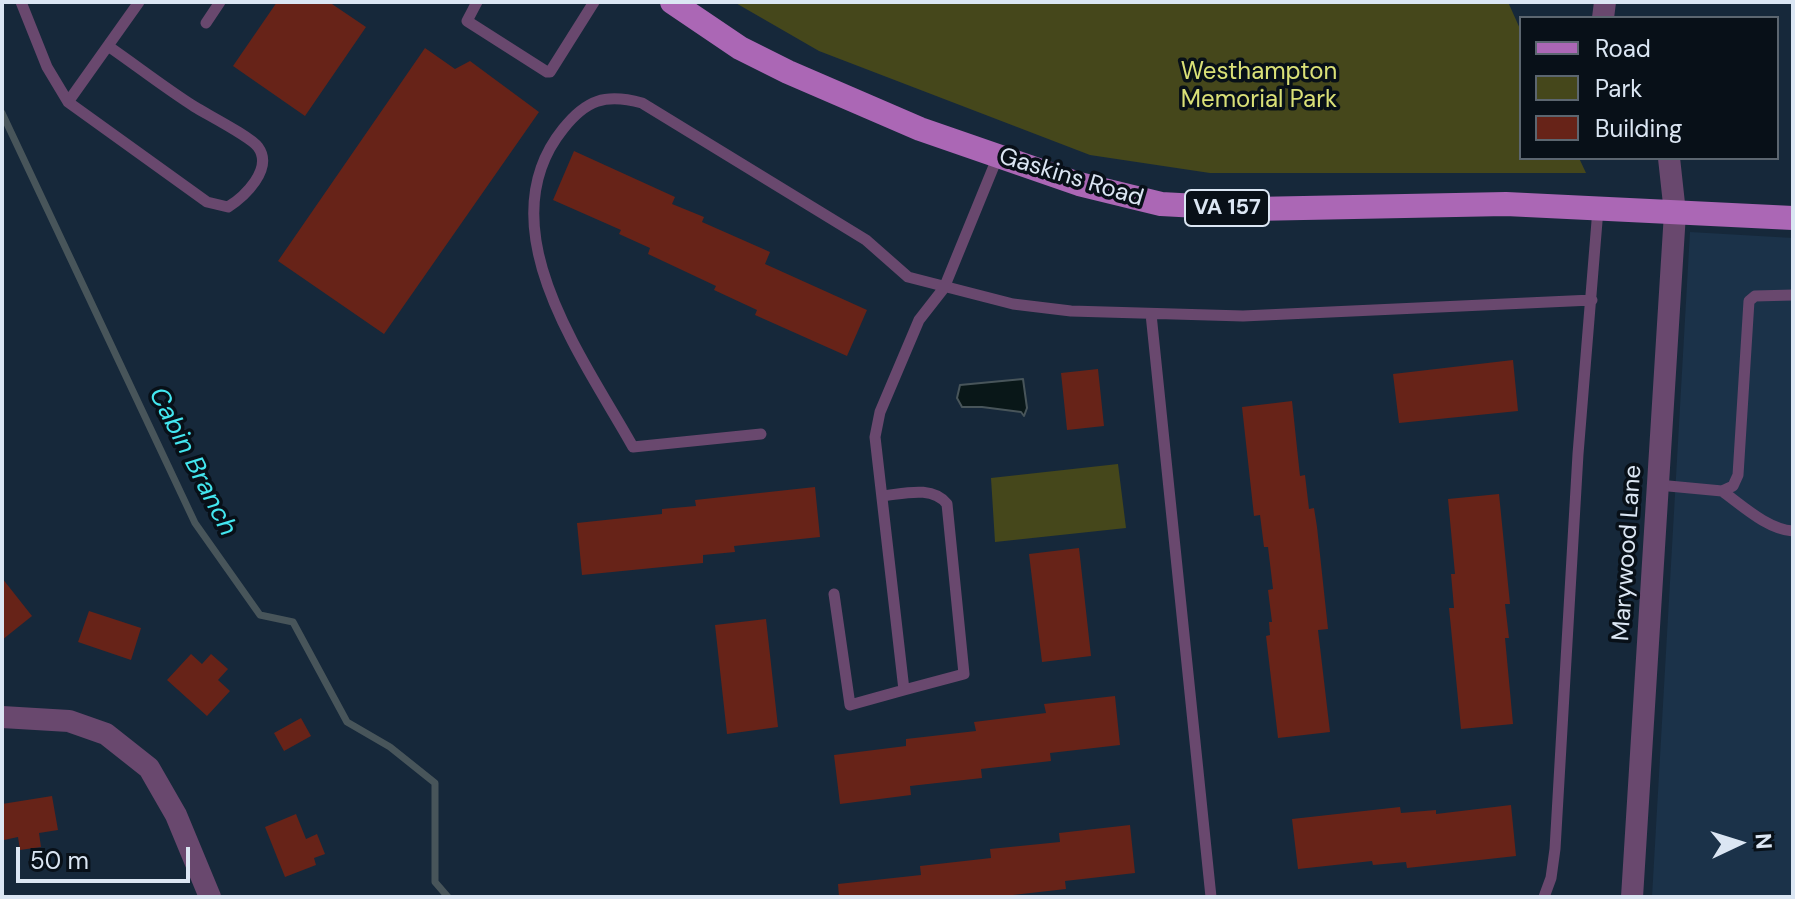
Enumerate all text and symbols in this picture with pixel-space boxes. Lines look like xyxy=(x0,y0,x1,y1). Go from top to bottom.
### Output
legend xyxy=(1519,16,1779,160)
text: Road xyxy=(1595,33,1651,64)
park label: Westhampton Memorial Park xyxy=(1181,59,1337,115)
text: Park xyxy=(1595,73,1642,104)
text: Building xyxy=(1595,113,1682,144)
street label: Gaskins Road xyxy=(995,142,1147,214)
road number: VA 157 xyxy=(1185,190,1269,226)
water label: Cabin Branch xyxy=(141,383,243,541)
street label: Marywood Lane xyxy=(1607,464,1649,642)
north arrow xyxy=(1699,803,1779,883)
scale bar xyxy=(20,831,194,881)
text: N xyxy=(1748,832,1778,850)
text: 50 m xyxy=(30,845,89,876)

